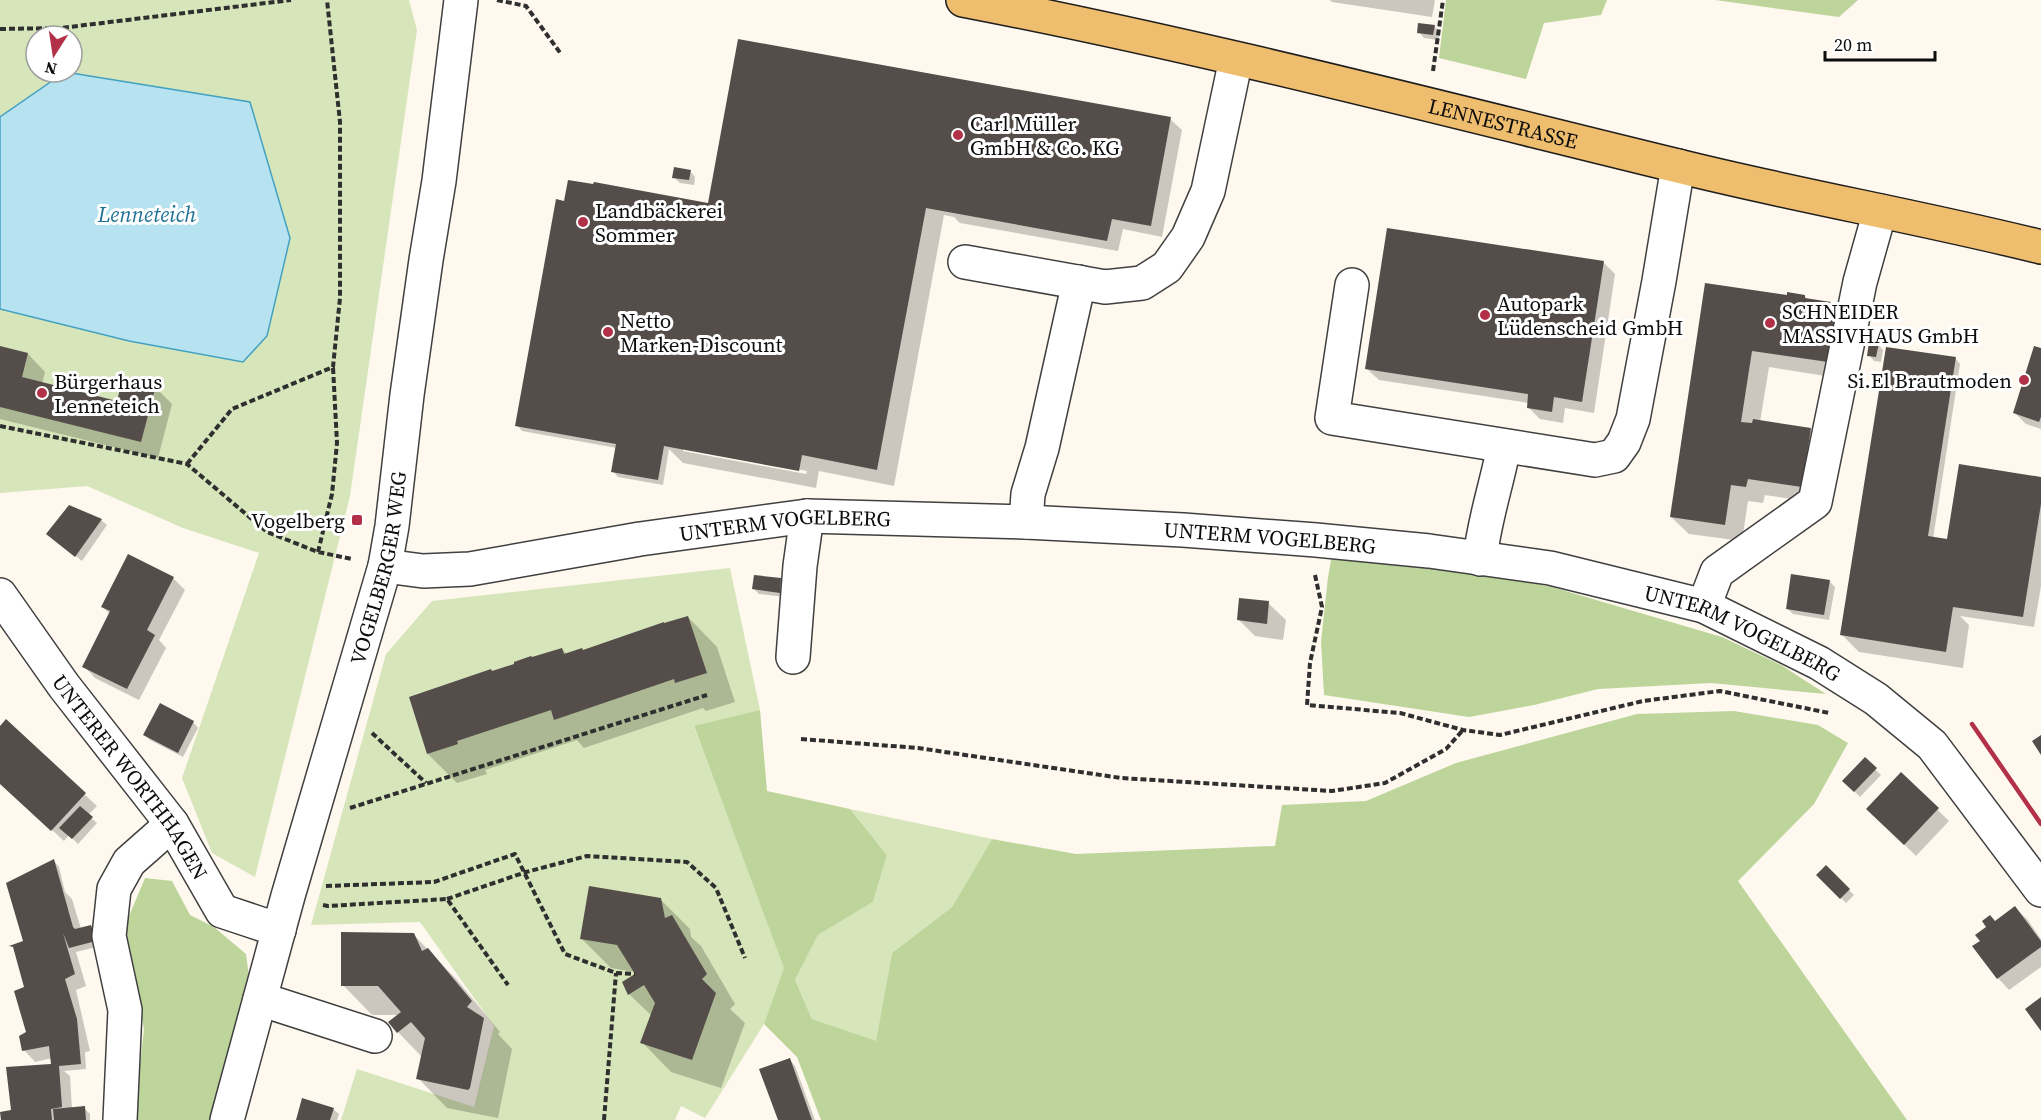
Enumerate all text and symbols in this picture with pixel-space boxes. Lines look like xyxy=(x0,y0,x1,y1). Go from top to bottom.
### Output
north arrow xyxy=(24,24,84,84)
scale bar xyxy=(1825,24,1934,62)
text: 20 m xyxy=(1834,32,1872,57)
text: N xyxy=(43,57,59,81)
street label: LENNESTRASSE xyxy=(1425,91,1581,155)
place label: Carl Müller GmbH & Co. KG xyxy=(970,109,1120,162)
marker: Carl Müller GmbH & Co. KG xyxy=(951,128,965,142)
place label: Landbäckerei Sommer xyxy=(595,196,723,249)
water label: Lenneteich xyxy=(97,199,196,229)
marker: Landbäckerei Sommer xyxy=(576,215,590,229)
place label: Autopark Lüdenscheid GmbH xyxy=(1497,289,1683,342)
place label: SCHNEIDER MASSIVHAUS GmbH xyxy=(1782,297,1979,350)
place label: Netto Marken-Discount xyxy=(620,306,783,359)
marker: Autopark Lüdenscheid GmbH xyxy=(1478,308,1492,322)
marker: SCHNEIDER MASSIVHAUS GmbH xyxy=(1763,316,1777,330)
marker: Netto Marken-Discount xyxy=(601,325,615,339)
place label: Si.El Brautmoden xyxy=(1847,366,2012,395)
place label: Bürgerhaus Lenneteich xyxy=(54,367,162,420)
marker: Si.El Brautmoden xyxy=(2017,373,2031,387)
marker: Bürgerhaus Lenneteich xyxy=(35,386,49,400)
street label: VOGELBERGER WEG xyxy=(342,470,413,668)
street label: UNTERM VOGELBERG xyxy=(677,501,891,548)
place label: Vogelberg xyxy=(251,506,345,535)
marker: Vogelberg xyxy=(350,513,364,527)
street label: UNTERM VOGELBERG xyxy=(1163,515,1377,560)
street label: UNTERM VOGELBERG xyxy=(1641,577,1847,688)
street label: UNTERER WORTHHAGEN xyxy=(46,668,215,885)

